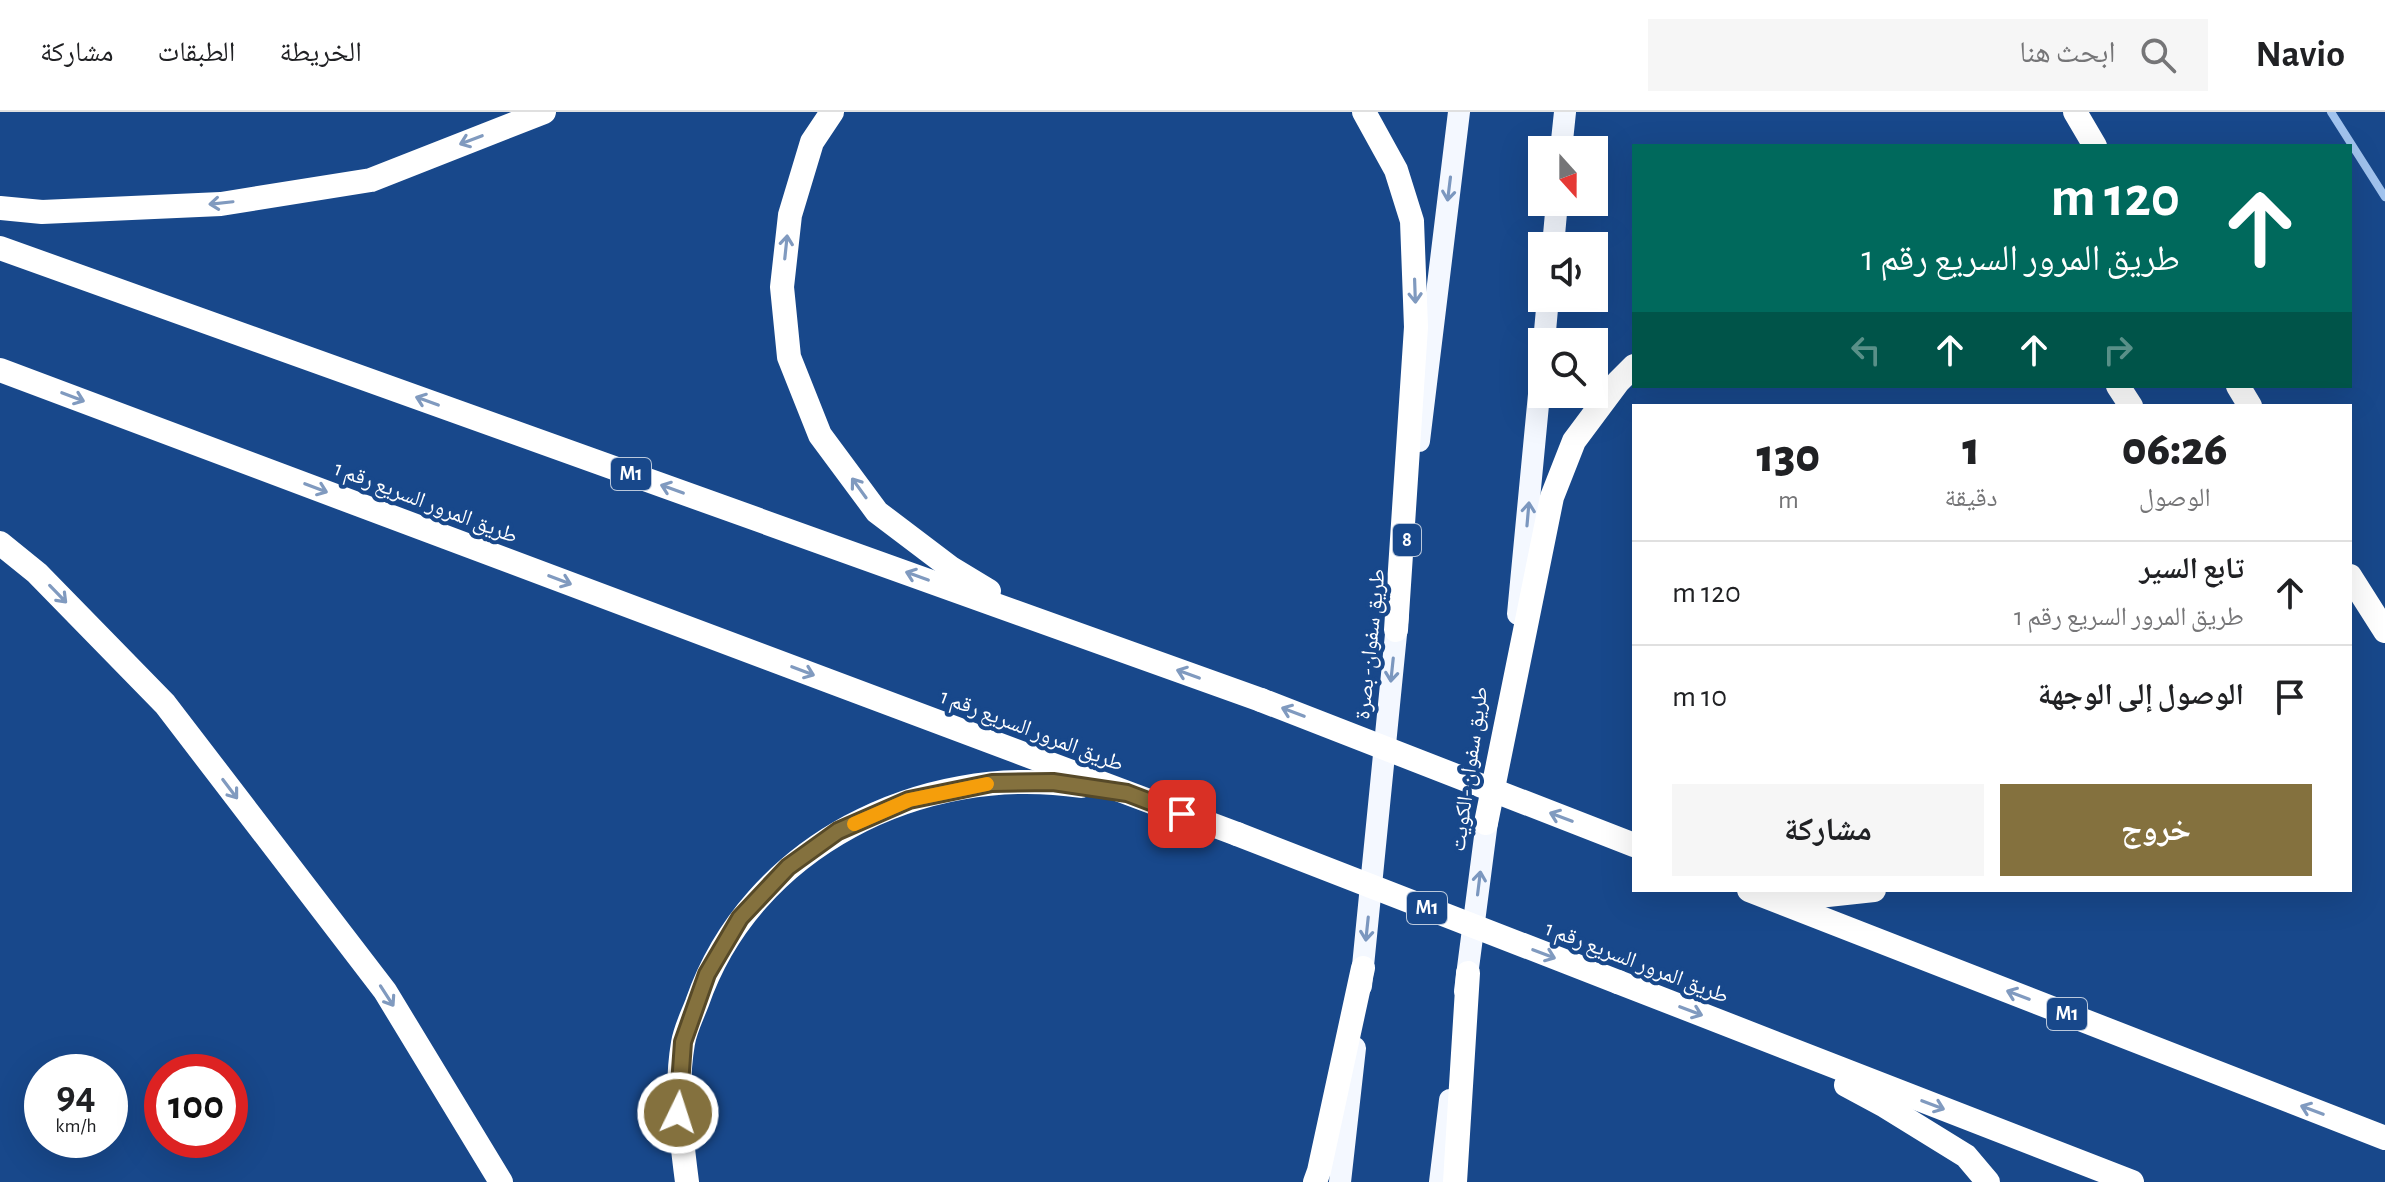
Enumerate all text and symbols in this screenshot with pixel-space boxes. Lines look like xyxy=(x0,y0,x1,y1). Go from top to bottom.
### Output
search box xyxy=(1648,19,2208,91)
icon: search xyxy=(2136,33,2180,77)
text: Navio xyxy=(2256,36,2345,74)
text: ابحث هنا xyxy=(2019,38,2116,68)
text: مشاركة xyxy=(40,39,114,67)
text: الطبقات xyxy=(158,39,235,67)
text: الخريطة xyxy=(279,39,362,67)
one-way arrow xyxy=(459,134,484,148)
north arrow xyxy=(1528,136,1608,216)
map controls xyxy=(1528,136,1608,408)
text: 120 m xyxy=(2051,170,2180,226)
one-way arrow xyxy=(1442,176,1457,202)
icon: ahead xyxy=(2208,176,2312,280)
one-way arrow xyxy=(208,195,235,210)
button: sound xyxy=(1528,232,1608,312)
one-way arrow xyxy=(779,234,794,261)
text: طريق المرور السريع رقم 1 xyxy=(1862,241,2180,277)
one-way arrow xyxy=(1407,277,1422,304)
button: search xyxy=(1528,328,1608,408)
icon: left xyxy=(1844,328,1888,372)
icon: ahead xyxy=(1928,328,1972,372)
icon: ahead xyxy=(2012,328,2056,372)
icon: right xyxy=(2096,328,2140,372)
one-way arrow xyxy=(60,391,85,405)
one-way arrow xyxy=(415,393,440,407)
text: 1 xyxy=(1962,426,1980,474)
text: 06:26 xyxy=(2122,426,2228,474)
text: 130 xyxy=(1756,433,1820,481)
street label: طريق المرور السريع رقم 1 xyxy=(330,457,521,550)
road number: M1 xyxy=(611,458,651,490)
one-way arrow xyxy=(851,478,868,499)
one-way arrow xyxy=(660,480,685,495)
one-way arrow xyxy=(304,482,328,496)
text: دقيقة xyxy=(1945,485,1997,511)
text: الوصول xyxy=(2139,485,2211,511)
text: m xyxy=(1778,487,1799,513)
one-way arrow xyxy=(1521,501,1536,528)
road number: 8 xyxy=(1393,524,1421,556)
text: تابع السير xyxy=(2139,554,2244,584)
street label: طريق سفوان- بصرة xyxy=(1351,567,1391,721)
one-way arrow xyxy=(905,568,930,583)
icon: ahead xyxy=(2268,571,2312,615)
one-way arrow xyxy=(547,574,572,588)
text: 120 m xyxy=(1672,578,1741,608)
one-way arrow xyxy=(49,584,68,604)
text: طريق المرور السريع رقم 1 xyxy=(2014,604,2244,630)
one-way arrow xyxy=(1385,656,1400,683)
one-way arrow xyxy=(790,665,815,679)
one-way arrow xyxy=(1176,665,1201,680)
icon: arrive xyxy=(2268,675,2312,719)
text: الوصول إلى الوجهة xyxy=(2038,680,2244,710)
text: 10 m xyxy=(1672,682,1727,712)
street label: طريق المرور السريع رقم 1 xyxy=(936,685,1127,778)
street label: طريق سفوان -الكويت xyxy=(1447,685,1493,853)
one-way arrow xyxy=(1281,704,1306,718)
one-way arrow xyxy=(221,778,238,799)
pin xyxy=(1148,780,1216,848)
button: مشاركة xyxy=(1672,784,1984,876)
button: خروج xyxy=(2000,784,2312,876)
icon: arrive xyxy=(1160,792,1204,836)
one-way arrow xyxy=(1549,809,1574,823)
one-way arrow xyxy=(1472,870,1487,896)
road number: M1 xyxy=(1407,892,1447,924)
one-way arrow xyxy=(1359,915,1374,942)
street label: طريق المرور السريع رقم 1 xyxy=(1541,917,1732,1010)
one-way arrow xyxy=(1531,948,1556,962)
one-way arrow xyxy=(379,984,395,1007)
one-way arrow xyxy=(2006,987,2031,1001)
road number: M1 xyxy=(2047,998,2087,1030)
one-way arrow xyxy=(1678,1005,1703,1019)
speed limit sign: 100 xyxy=(144,1054,248,1158)
position arrow xyxy=(636,1071,720,1155)
text: 94 xyxy=(56,1076,96,1116)
one-way arrow xyxy=(1920,1099,1945,1113)
one-way arrow xyxy=(2300,1101,2325,1116)
text: km/h xyxy=(55,1116,97,1136)

